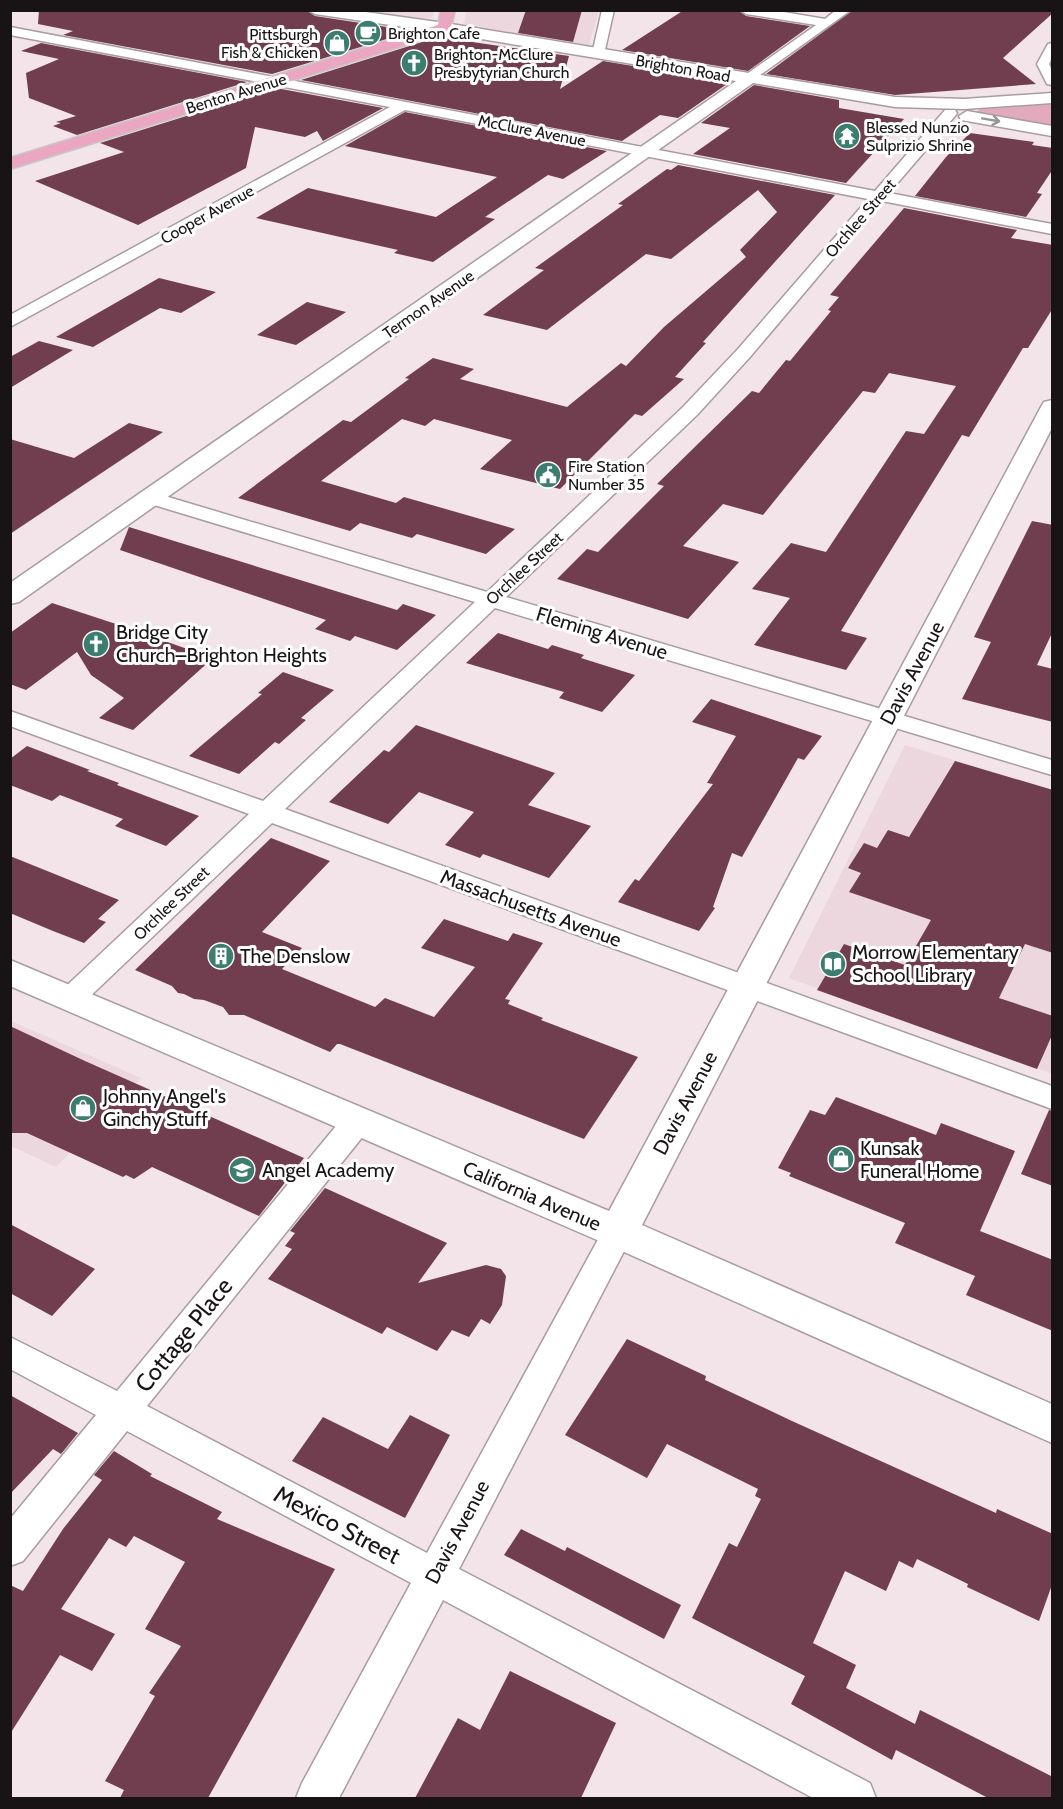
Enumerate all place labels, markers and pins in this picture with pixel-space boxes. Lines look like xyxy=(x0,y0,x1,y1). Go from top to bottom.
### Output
cafe icon: Brighton Cafe xyxy=(353,18,383,48)
place label: Brighton Cafe xyxy=(388,24,480,43)
place label: Pittsburgh Fish & Chicken xyxy=(221,25,318,62)
shop icon: Pittsburgh Fish & Chicken xyxy=(322,28,352,58)
place label: Brighton-McClure Presbytyrian Church xyxy=(434,45,569,82)
church icon: Brighton-McClure Presbytyrian Church xyxy=(399,48,429,78)
place label: Blessed Nunzio Sulprizio Shrine xyxy=(866,118,972,155)
temple icon: Blessed Nunzio Sulprizio Shrine xyxy=(832,121,862,151)
place label: Fire Station Number 35 xyxy=(568,457,645,494)
public building icon: Fire Station Number 35 xyxy=(533,460,563,490)
place label: Bridge City Church–Brighton Heights xyxy=(116,620,327,667)
church icon: Bridge City Church–Brighton Heights xyxy=(81,629,111,659)
place label: Morrow Elementary School Library xyxy=(852,940,1019,987)
building icon: The Denslow xyxy=(206,941,236,971)
place label: The Denslow xyxy=(240,944,351,968)
library icon: Morrow Elementary School Library xyxy=(818,949,848,979)
place label: Johnny Angel's Ginchy Stuff xyxy=(102,1084,226,1131)
shop icon: Johnny Angel's Ginchy Stuff xyxy=(68,1093,98,1123)
place label: Kunsak Funeral Home xyxy=(860,1136,979,1183)
shop icon: Kunsak Funeral Home xyxy=(826,1144,856,1174)
school or university icon: Angel Academy xyxy=(227,1155,257,1185)
place label: Angel Academy xyxy=(262,1158,394,1182)

